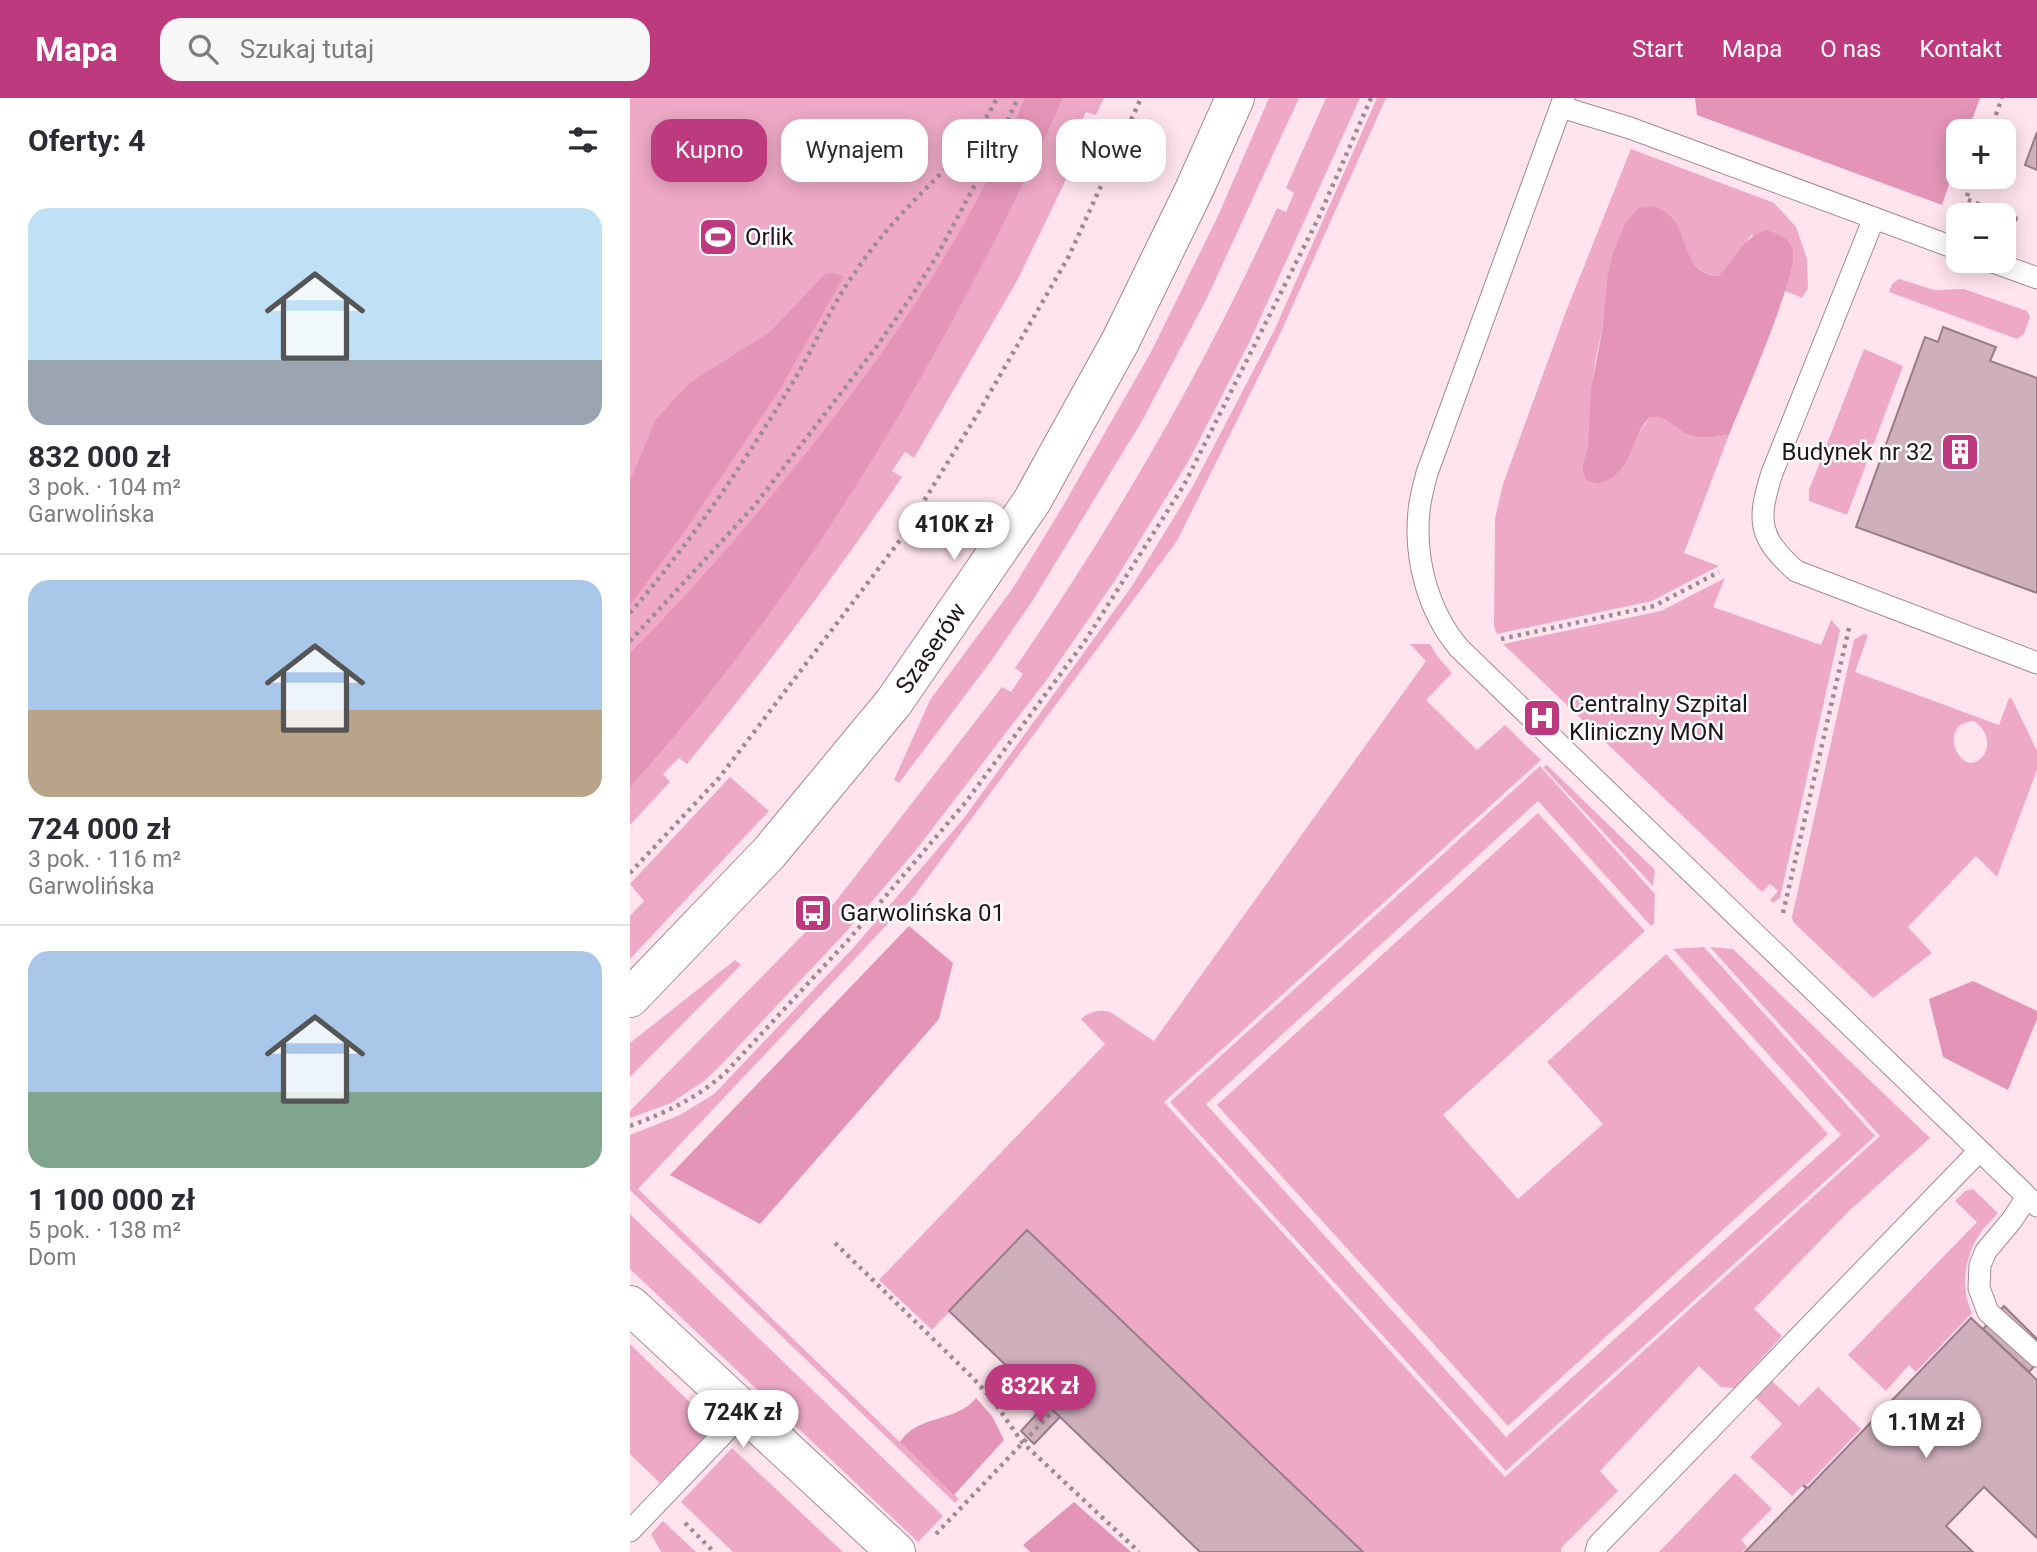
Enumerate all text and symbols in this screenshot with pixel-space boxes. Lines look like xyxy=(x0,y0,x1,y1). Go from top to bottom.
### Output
search box xyxy=(160,18,650,81)
text: Mapa xyxy=(35,30,118,69)
icon: search xyxy=(184,30,222,68)
text: Szukaj tutaj xyxy=(240,34,374,64)
text: Start xyxy=(1632,35,1684,63)
text: Mapa xyxy=(1722,35,1782,63)
text: O nas xyxy=(1820,35,1881,63)
text: Kontakt xyxy=(1919,35,2002,63)
chip: Kupno xyxy=(651,119,767,182)
chip: Wynajem xyxy=(781,119,928,182)
chip: Filtry xyxy=(942,119,1042,182)
chip: Nowe xyxy=(1056,119,1166,182)
map controls xyxy=(1946,119,2016,273)
button: + xyxy=(1946,119,2016,189)
icon: filters xyxy=(564,121,602,159)
text: Oferty: 4 xyxy=(28,123,145,158)
button: − xyxy=(1946,203,2016,273)
sports icon: Orlik xyxy=(697,216,739,258)
place label: Orlik xyxy=(745,223,794,251)
icon: home xyxy=(252,253,378,379)
building icon: Budynek nr 32 xyxy=(1939,431,1981,473)
place label: Budynek nr 32 xyxy=(1782,438,1933,466)
text: 832 000 zł xyxy=(28,439,171,474)
text: 3 pok. · 104 m² xyxy=(28,474,181,501)
text: Garwolińska xyxy=(28,501,155,528)
pin: 410K zł xyxy=(889,503,1019,562)
text: 410K zł xyxy=(915,511,993,538)
street label: Szaserów xyxy=(890,598,972,699)
icon: home xyxy=(252,625,378,751)
place label: Centralny Szpital Kliniczny MON xyxy=(1569,690,1748,746)
hospital icon: Centralny Szpital Kliniczny MON xyxy=(1521,697,1563,739)
text: 724 000 zł xyxy=(28,811,171,846)
text: 3 pok. · 116 m² xyxy=(28,846,181,873)
text: Garwolińska xyxy=(28,873,155,900)
bus stop icon: Garwolińska 01 xyxy=(792,892,834,934)
place label: Garwolińska 01 xyxy=(840,899,1005,927)
icon: home xyxy=(252,996,378,1122)
text: 1 100 000 zł xyxy=(28,1182,195,1217)
text: 5 pok. · 138 m² xyxy=(28,1217,181,1244)
text: Dom xyxy=(28,1244,76,1271)
pin: 832K zł xyxy=(975,1364,1105,1424)
text: 832K zł xyxy=(1001,1373,1079,1400)
pin: 724K zł xyxy=(678,1390,808,1450)
text: 724K zł xyxy=(704,1399,782,1426)
pin: 1.1M zł xyxy=(1861,1400,1991,1460)
text: 1.1M zł xyxy=(1887,1409,1965,1436)

